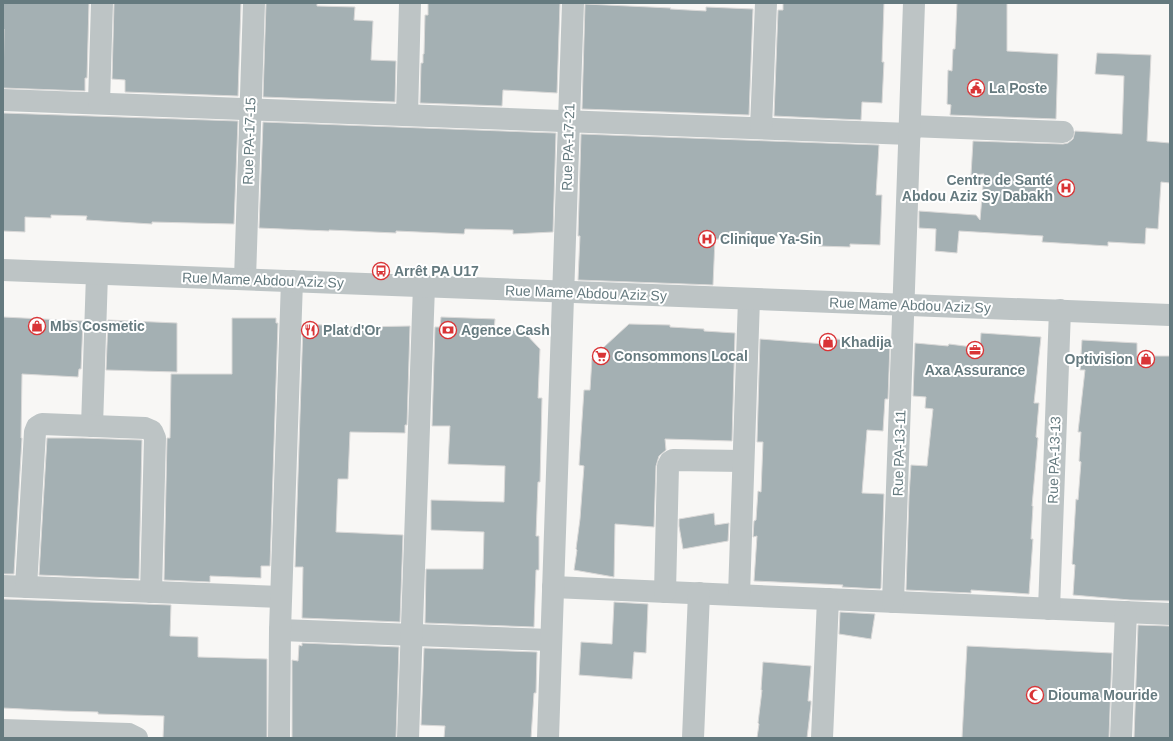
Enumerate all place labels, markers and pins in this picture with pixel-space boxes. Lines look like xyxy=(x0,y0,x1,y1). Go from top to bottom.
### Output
public building icon: La Poste xyxy=(966,78,986,98)
place label: La Poste xyxy=(989,80,1048,96)
place label: Centre de Santé Abdou Aziz Sy Dabakh xyxy=(902,172,1053,204)
hospital icon: Centre de Santé Abdou Aziz Sy Dabakh xyxy=(1056,178,1076,198)
hospital icon: Clinique Ya-Sin xyxy=(697,229,717,249)
place label: Clinique Ya-Sin xyxy=(720,231,822,247)
bus stop icon: Arrêt PA U17 xyxy=(371,261,391,281)
place label: Arrêt PA U17 xyxy=(394,263,479,279)
shop icon: Mbs Cosmetic xyxy=(27,316,47,336)
place label: Mbs Cosmetic xyxy=(50,318,145,334)
restaurant icon: Plat d'Or xyxy=(300,320,320,340)
bank icon: Agence Cash xyxy=(438,320,458,340)
place label: Plat d'Or xyxy=(323,322,381,338)
place label: Agence Cash xyxy=(461,322,550,338)
shop icon: Khadija xyxy=(818,332,838,352)
place label: Khadija xyxy=(841,334,892,350)
office icon: Axa Assurance xyxy=(965,340,985,360)
supermarket icon: Consommons Local xyxy=(591,346,611,366)
place label: Consommons Local xyxy=(614,348,748,364)
shop icon: Optivision xyxy=(1136,349,1156,369)
place label: Optivision xyxy=(1065,351,1133,367)
place label: Axa Assurance xyxy=(925,362,1026,378)
mosque icon: Diouma Mouride xyxy=(1025,685,1045,705)
place label: Diouma Mouride xyxy=(1048,687,1158,703)

